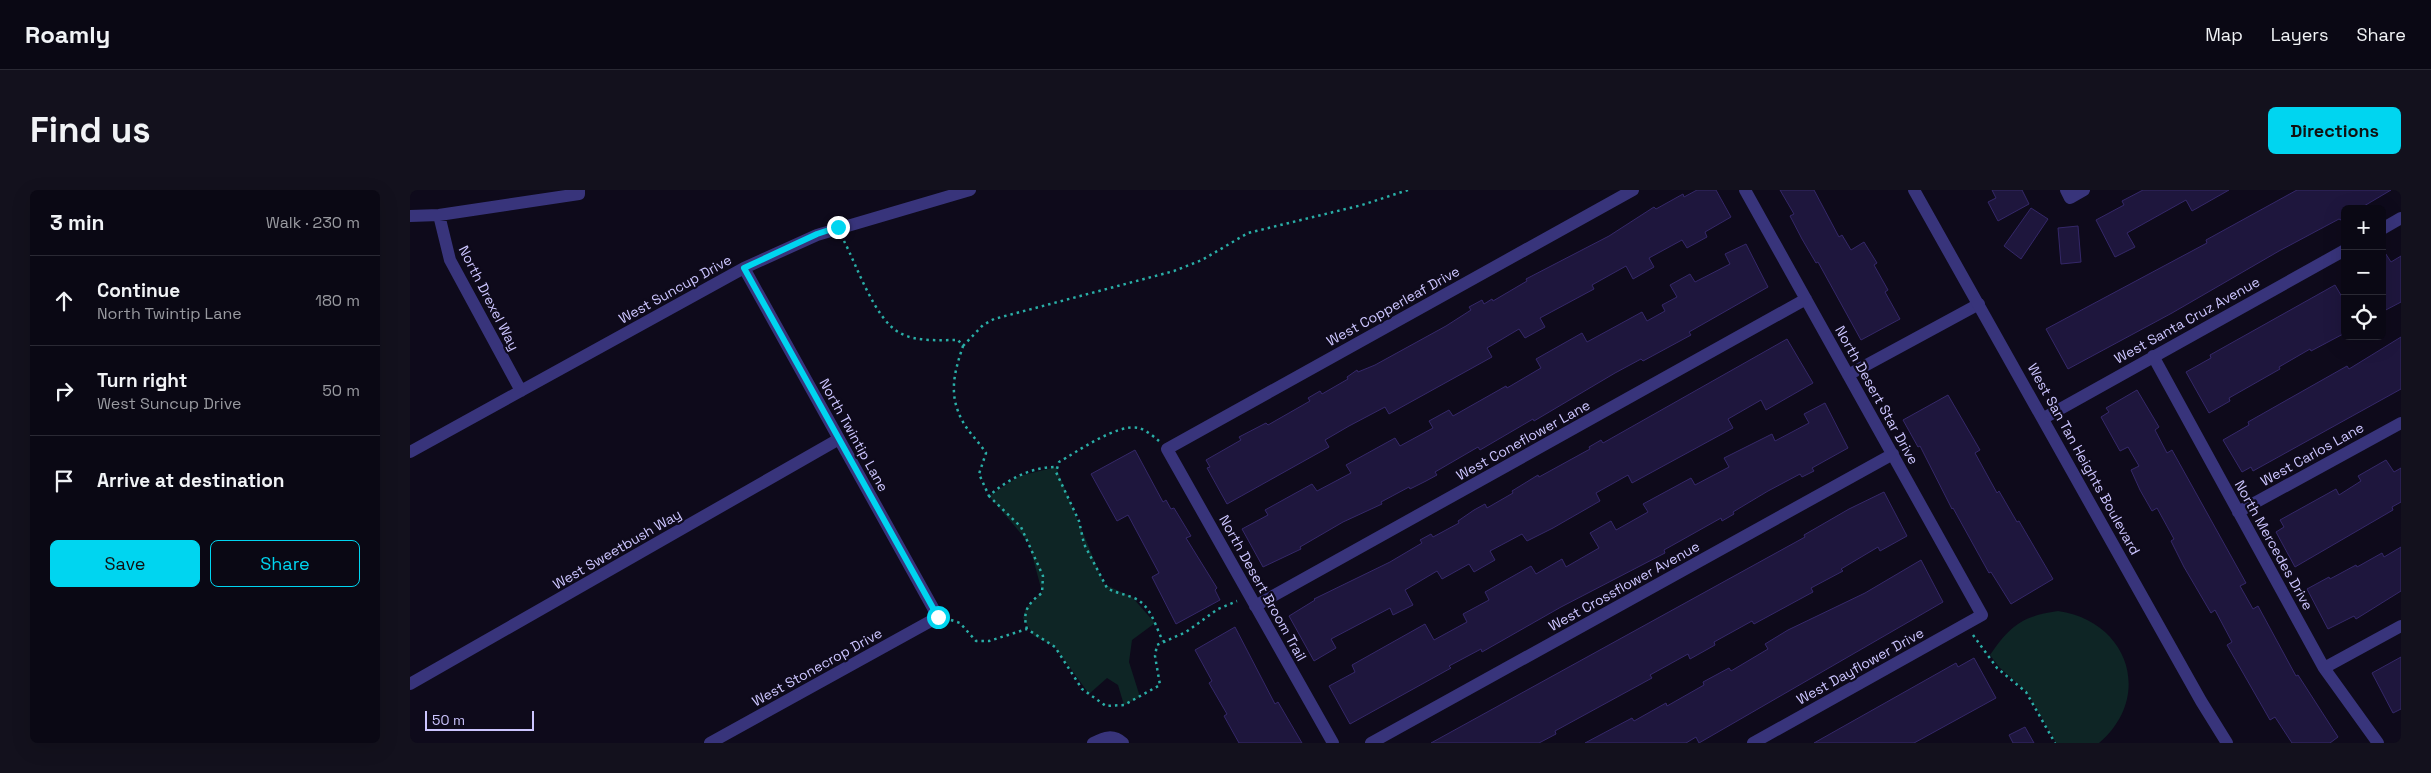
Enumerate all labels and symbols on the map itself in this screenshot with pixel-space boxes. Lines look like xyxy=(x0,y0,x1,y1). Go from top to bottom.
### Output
route end xyxy=(827,216,850,239)
street label: North Drexel Way xyxy=(455,242,523,354)
street label: West Suncup Drive xyxy=(615,250,735,328)
street label: West Copperleaf Drive xyxy=(1323,262,1463,350)
street label: West Santa Cruz Avenue xyxy=(2111,272,2263,368)
street label: North Desert Star Drive xyxy=(1831,322,1923,468)
street label: West San Tan Heights Boulevard xyxy=(2024,360,2144,558)
street label: North Twintip Lane xyxy=(815,375,893,495)
street label: West Coneflower Lane xyxy=(1453,396,1593,484)
street label: West Carlos Lane xyxy=(2257,418,2367,490)
street label: North Mercedes Drive xyxy=(2231,477,2317,613)
street label: West Sweetbush Way xyxy=(549,505,685,593)
street label: North Desert Broom Trail xyxy=(1215,512,1311,664)
street label: West Crossflower Avenue xyxy=(1545,537,1703,635)
route start xyxy=(927,606,950,629)
street label: West Dayflower Drive xyxy=(1793,623,1927,709)
street label: West Stonecrop Drive xyxy=(749,624,885,710)
scale bar xyxy=(425,708,534,731)

